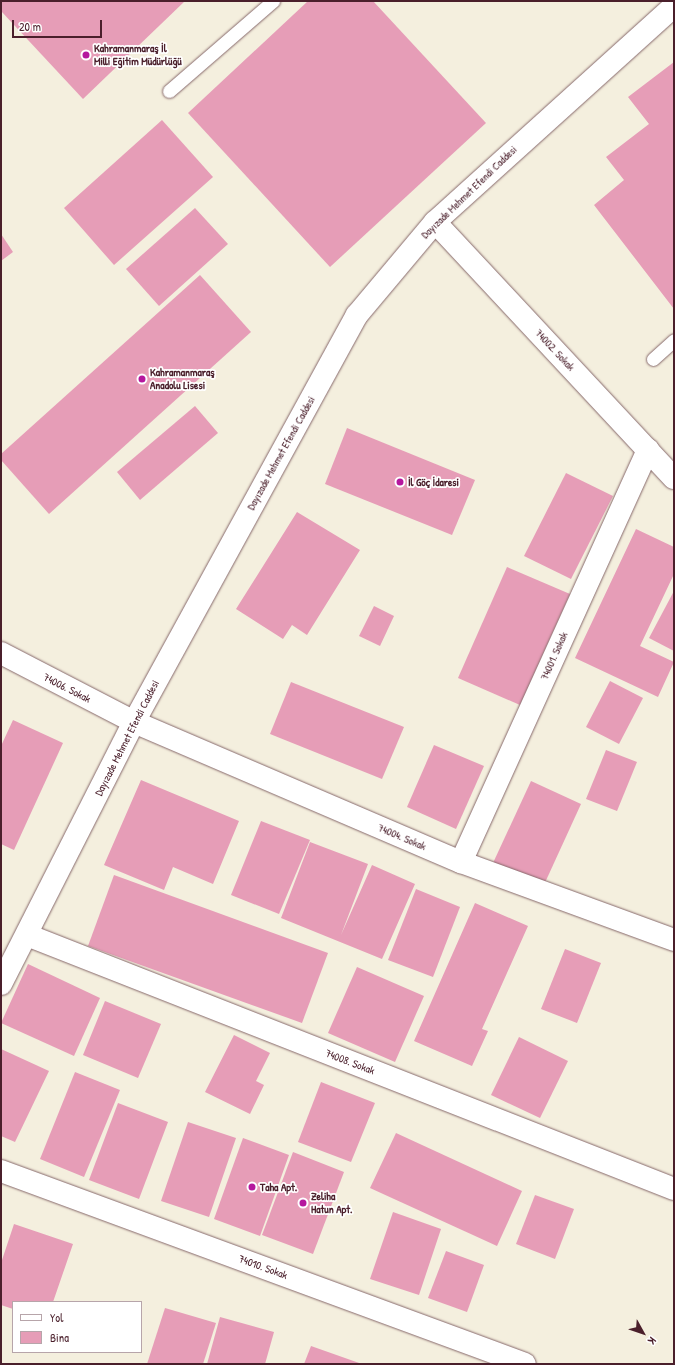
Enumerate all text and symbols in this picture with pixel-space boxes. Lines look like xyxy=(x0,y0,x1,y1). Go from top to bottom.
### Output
scale bar xyxy=(14,12,104,38)
text: 20 m xyxy=(19,18,41,35)
place label: Kahramanmaraş İl Milli Eğitim Müdürlüğü xyxy=(94,42,182,68)
marker: Kahramanmaraş İl Milli Eğitim Müdürlüğü xyxy=(81,50,91,60)
street label: Dayızade Mehmet Efendi Caddesi xyxy=(418,143,520,241)
street label: 74002. Sokak xyxy=(532,326,578,374)
place label: Kahramanmaraş Anadolu Lisesi xyxy=(150,366,215,392)
marker: Kahramanmaraş Anadolu Lisesi xyxy=(137,374,147,384)
street label: Dayızade Mehmet Efendi Caddesi xyxy=(244,394,318,512)
place label: İl Göç İdaresi xyxy=(408,475,459,489)
marker: İl Göç İdaresi xyxy=(395,477,405,487)
street label: 74001. Sokak xyxy=(538,630,570,682)
street label: 74006. Sokak xyxy=(41,670,93,706)
street label: Dayızade Mehmet Efendi Caddesi xyxy=(92,678,162,798)
street label: 74004. Sokak xyxy=(376,821,428,853)
street label: 74008. Sokak xyxy=(323,1047,377,1077)
place label: Taha Apt. xyxy=(260,1180,297,1194)
marker: Taha Apt. xyxy=(247,1182,257,1192)
place label: Zeliha Hatun Apt. xyxy=(311,1190,352,1216)
marker: Zeliha Hatun Apt. xyxy=(298,1198,308,1208)
street label: 74010. Sokak xyxy=(237,1252,289,1282)
legend xyxy=(12,1301,142,1353)
text: Yol xyxy=(50,1309,63,1326)
north arrow xyxy=(623,1313,663,1353)
text: Bina xyxy=(50,1329,69,1346)
text: K xyxy=(645,1334,659,1347)

